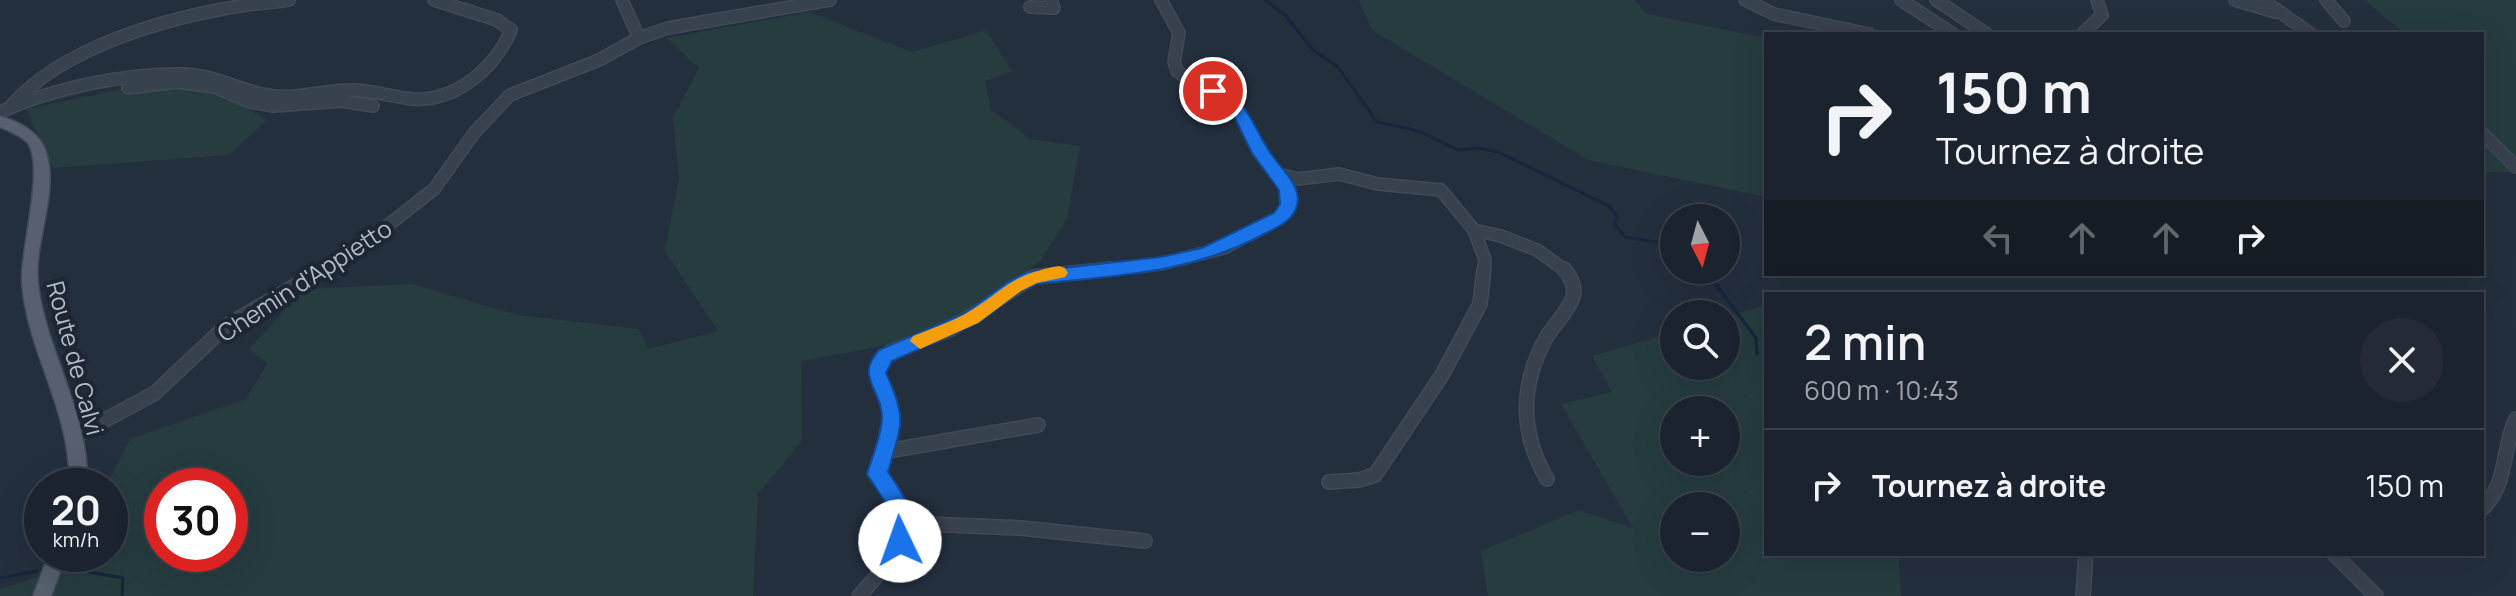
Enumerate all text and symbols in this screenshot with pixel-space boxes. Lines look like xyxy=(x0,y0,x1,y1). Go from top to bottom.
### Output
text: 150 m xyxy=(1936,53,2092,130)
pin xyxy=(1179,57,1247,125)
icon: right xyxy=(1804,64,1908,168)
icon: arrive xyxy=(1191,69,1235,113)
text: Tournez à droite xyxy=(1936,126,2204,175)
north arrow xyxy=(1660,204,1740,284)
map controls xyxy=(1660,204,1740,572)
street label: Chemin d'Appietto xyxy=(210,211,398,349)
icon: left xyxy=(1976,216,2020,260)
icon: ahead xyxy=(2060,216,2104,260)
icon: ahead xyxy=(2144,216,2188,260)
icon: right xyxy=(2228,216,2272,260)
street label: Route de Calvi xyxy=(40,277,112,439)
button: search xyxy=(1660,300,1740,380)
text: 2 min xyxy=(1804,309,1926,374)
button: close xyxy=(2360,318,2444,402)
text: 600 m · 10:43 xyxy=(1804,372,1959,408)
button: + xyxy=(1660,396,1740,476)
icon: right xyxy=(1804,463,1848,507)
text: Tournez à droite xyxy=(1872,465,2106,506)
text: 150 m xyxy=(2365,465,2444,506)
speed limit sign: 30 xyxy=(144,468,248,572)
text: 20 xyxy=(51,482,101,537)
button: − xyxy=(1660,492,1740,572)
position arrow xyxy=(858,499,942,583)
text: km/h xyxy=(53,526,99,553)

